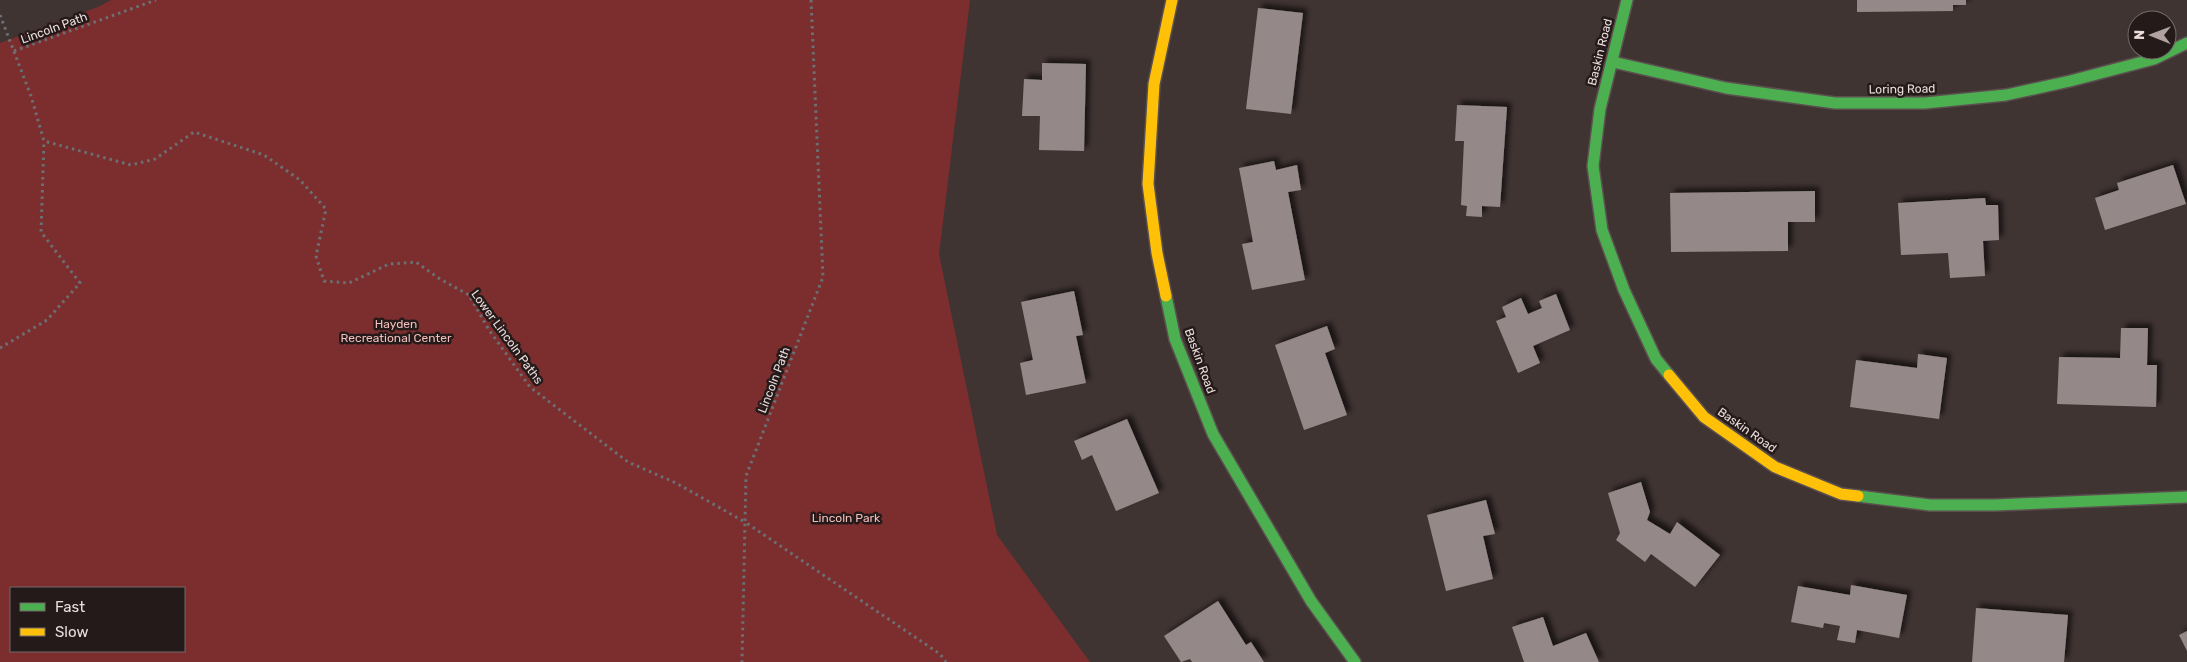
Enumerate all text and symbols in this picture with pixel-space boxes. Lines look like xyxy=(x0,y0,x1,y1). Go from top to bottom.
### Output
street label: Lincoln Path xyxy=(19,9,89,47)
north arrow xyxy=(2127,10,2177,60)
street label: Baskin Road xyxy=(1585,17,1615,87)
text: N xyxy=(2131,30,2148,40)
street label: Loring Road xyxy=(1868,81,1936,97)
street label: Lower Lincoln Paths xyxy=(468,287,546,387)
park label: Hayden Recreational Center xyxy=(341,317,452,345)
street label: Baskin Road xyxy=(1182,326,1218,396)
street label: Lincoln Path xyxy=(755,345,793,415)
street label: Baskin Road xyxy=(1715,405,1779,455)
park label: Lincoln Park xyxy=(812,511,881,525)
legend xyxy=(10,587,185,652)
text: Fast xyxy=(55,598,85,616)
text: Slow xyxy=(55,623,88,641)

